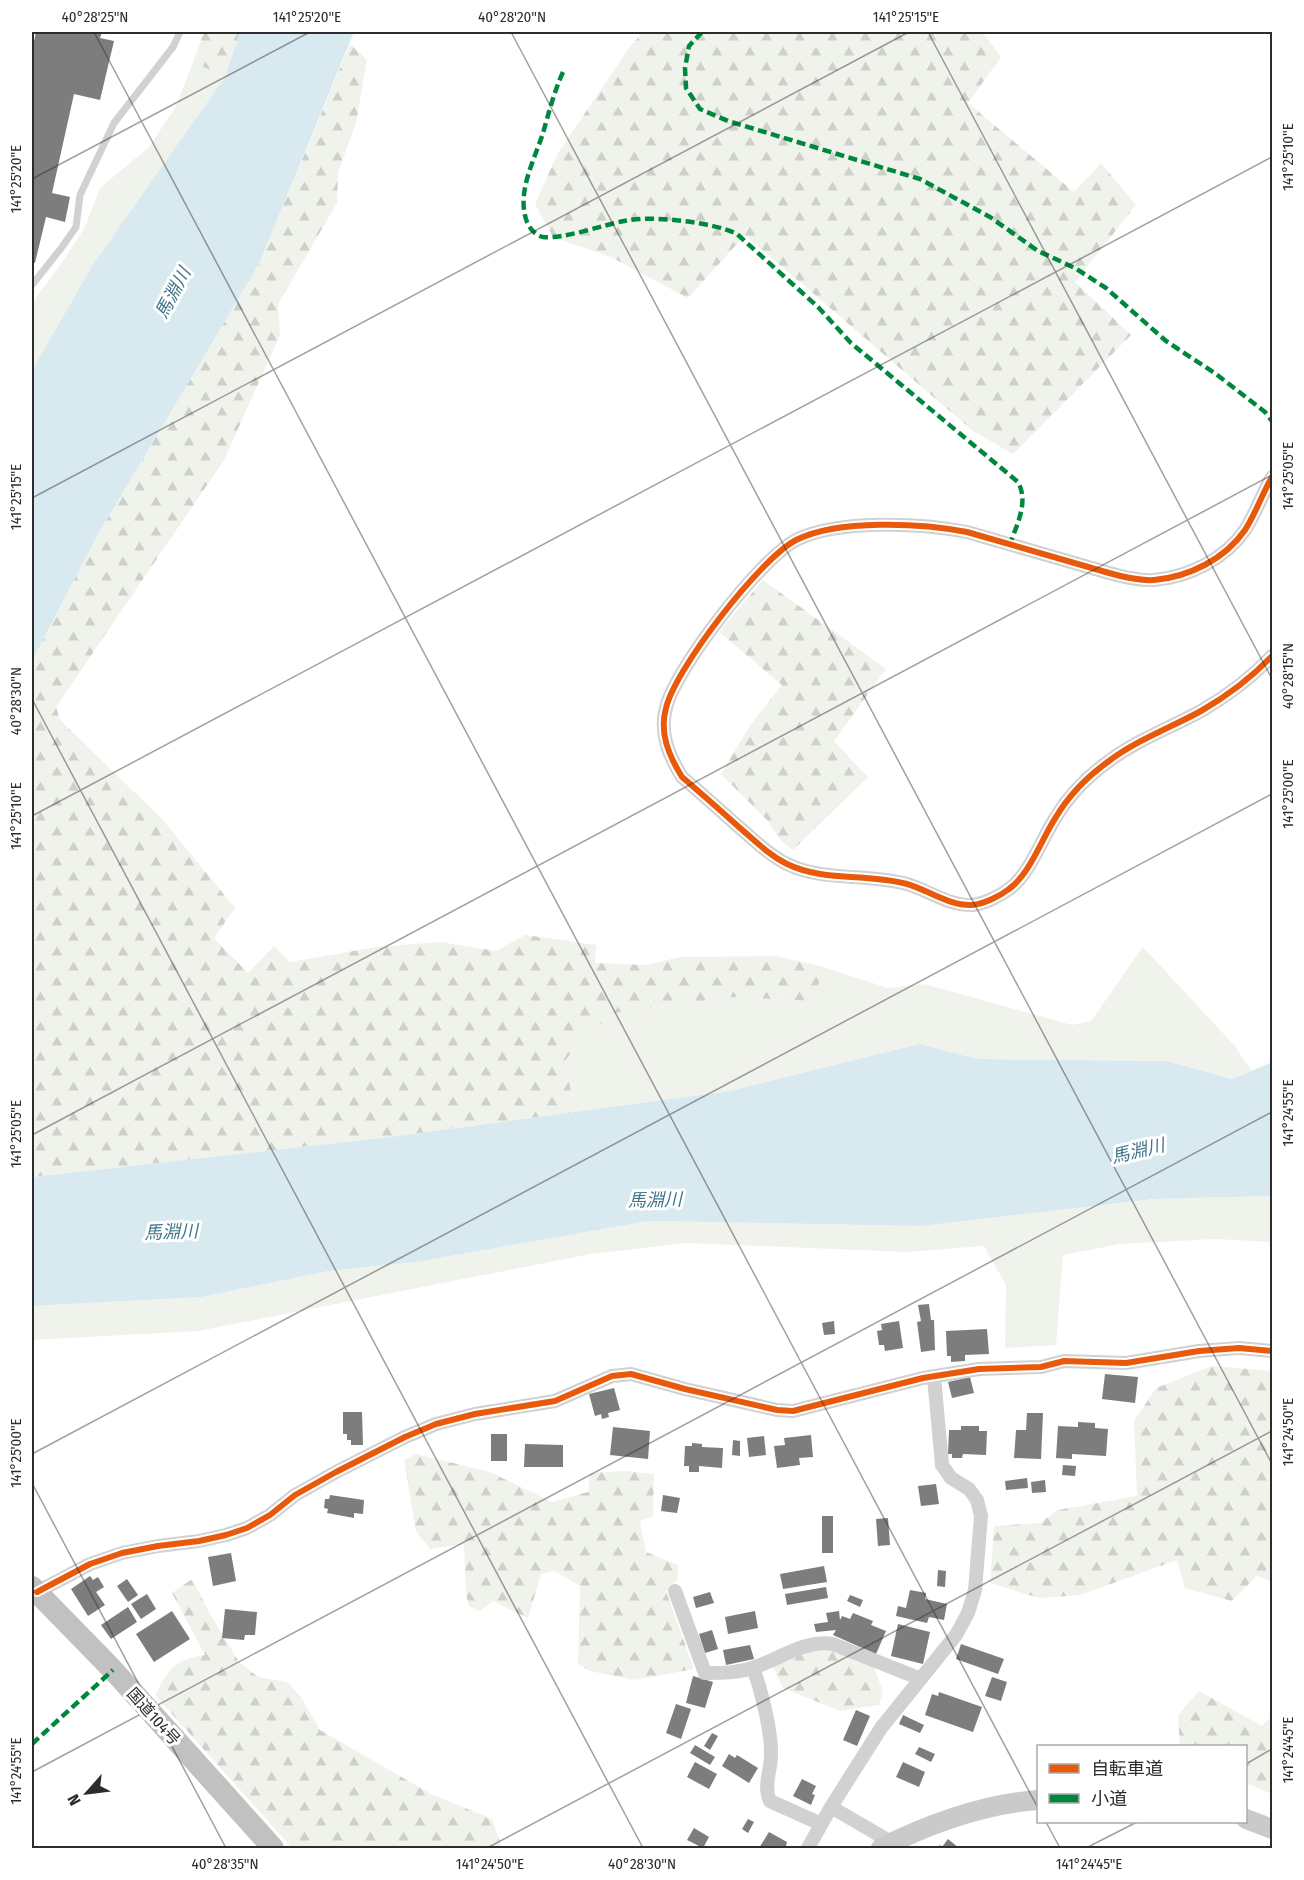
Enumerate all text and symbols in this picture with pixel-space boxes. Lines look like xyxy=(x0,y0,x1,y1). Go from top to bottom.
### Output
text: 40°28'25"N xyxy=(62,8,128,26)
text: 141°25'20"E xyxy=(273,8,341,26)
text: 40°28'20"N xyxy=(478,8,546,26)
text: 141°25'15"E xyxy=(873,8,939,26)
text: 141°25'10"E xyxy=(1279,123,1297,191)
text: 141°25'20"E xyxy=(7,145,25,213)
water label: 馬淵川 xyxy=(151,262,196,322)
text: 141°25'05"E xyxy=(1279,442,1297,510)
text: 141°25'15"E xyxy=(7,464,25,530)
text: 40°28'15"N xyxy=(1279,643,1297,709)
text: 40°28'30"N xyxy=(7,667,25,735)
text: 141°25'00"E xyxy=(1279,759,1297,829)
text: 141°25'10"E xyxy=(7,782,25,850)
text: 141°24'55"E xyxy=(1279,1080,1297,1147)
text: 141°25'05"E xyxy=(7,1100,25,1168)
water label: 馬淵川 xyxy=(1109,1134,1169,1168)
water label: 馬淵川 xyxy=(628,1188,684,1211)
water label: 馬淵川 xyxy=(144,1220,200,1244)
text: 141°24'50"E xyxy=(1279,1398,1297,1466)
text: 141°25'00"E xyxy=(7,1418,25,1488)
street label: 国道104号 xyxy=(123,1684,184,1749)
text: 141°24'45"E xyxy=(1279,1717,1297,1783)
text: 141°24'55"E xyxy=(7,1738,25,1805)
legend xyxy=(1037,1745,1247,1823)
text: 自転車道 xyxy=(1091,1758,1163,1780)
north arrow xyxy=(57,1763,117,1823)
text: 小道 xyxy=(1091,1788,1127,1810)
text: N xyxy=(64,1791,85,1809)
text: 40°28'35"N xyxy=(191,1855,259,1873)
text: 141°24'50"E xyxy=(456,1855,524,1873)
text: 40°28'30"N xyxy=(608,1855,676,1873)
text: 141°24'45"E xyxy=(1056,1855,1122,1873)

